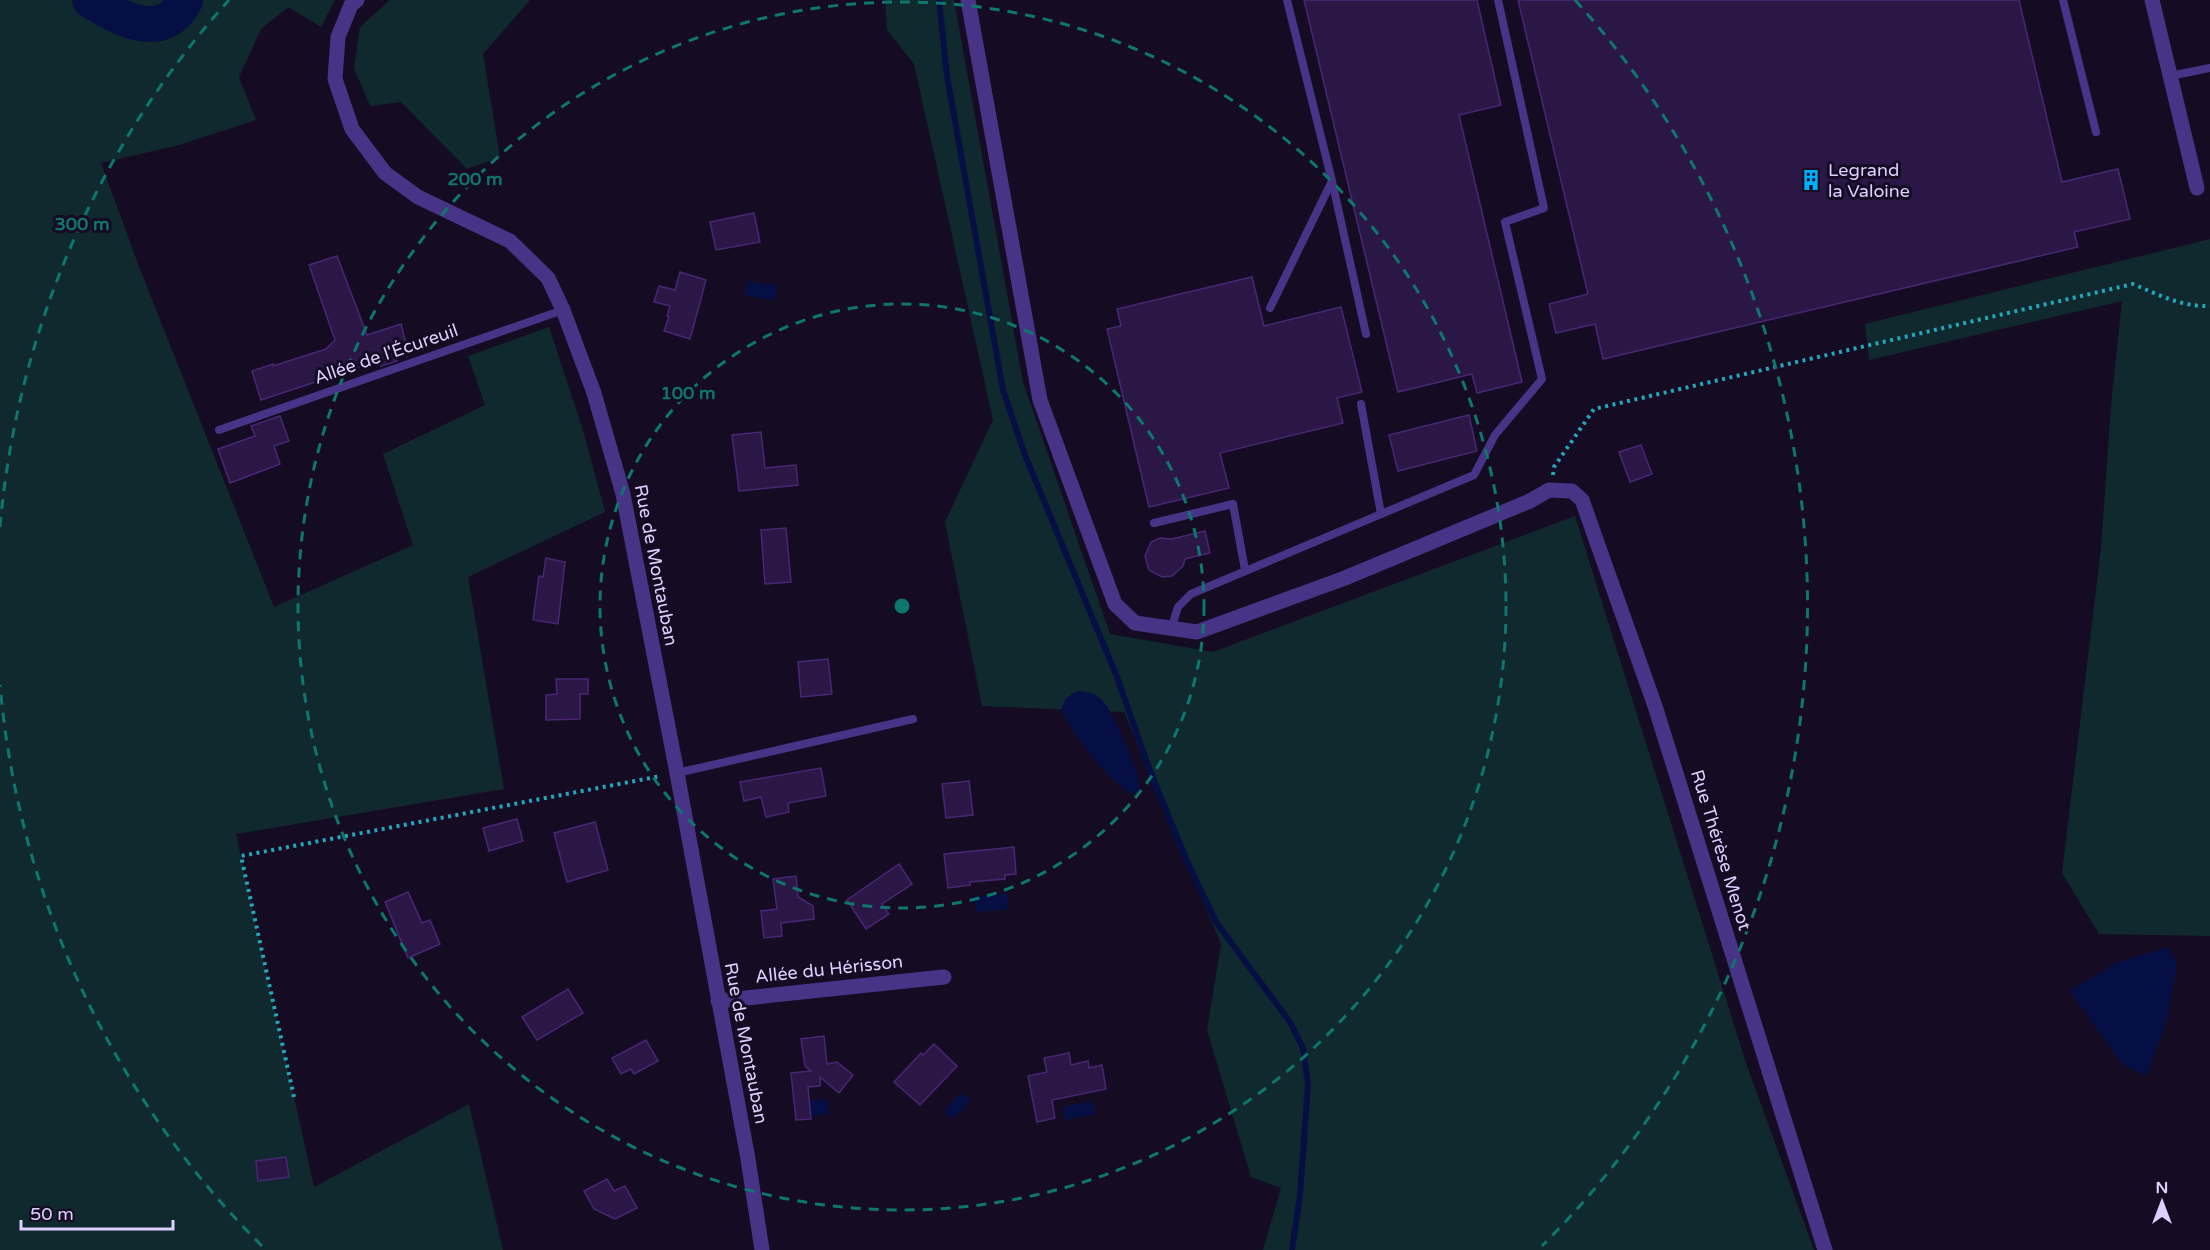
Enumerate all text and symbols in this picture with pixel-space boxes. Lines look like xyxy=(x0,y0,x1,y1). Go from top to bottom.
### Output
place label: Legrand la Valoine xyxy=(1828,159,1910,202)
text: 200 m xyxy=(447,168,503,190)
building icon: Legrand la Valoine xyxy=(1799,168,1823,192)
text: 300 m xyxy=(54,213,110,235)
street label: Allée de l'Écureuil xyxy=(311,319,461,389)
text: 100 m xyxy=(660,382,716,404)
street label: Rue de Montauban xyxy=(630,482,682,648)
centre of rings xyxy=(892,596,912,616)
street label: Rue Thérèse Menot xyxy=(1686,767,1756,933)
street label: Allée du Hérisson xyxy=(754,950,904,988)
street label: Rue de Montauban xyxy=(720,960,772,1126)
north arrow xyxy=(2132,1172,2192,1232)
text: N xyxy=(2156,1178,2168,1198)
scale bar xyxy=(21,1193,172,1231)
text: 50 m xyxy=(30,1203,74,1225)

